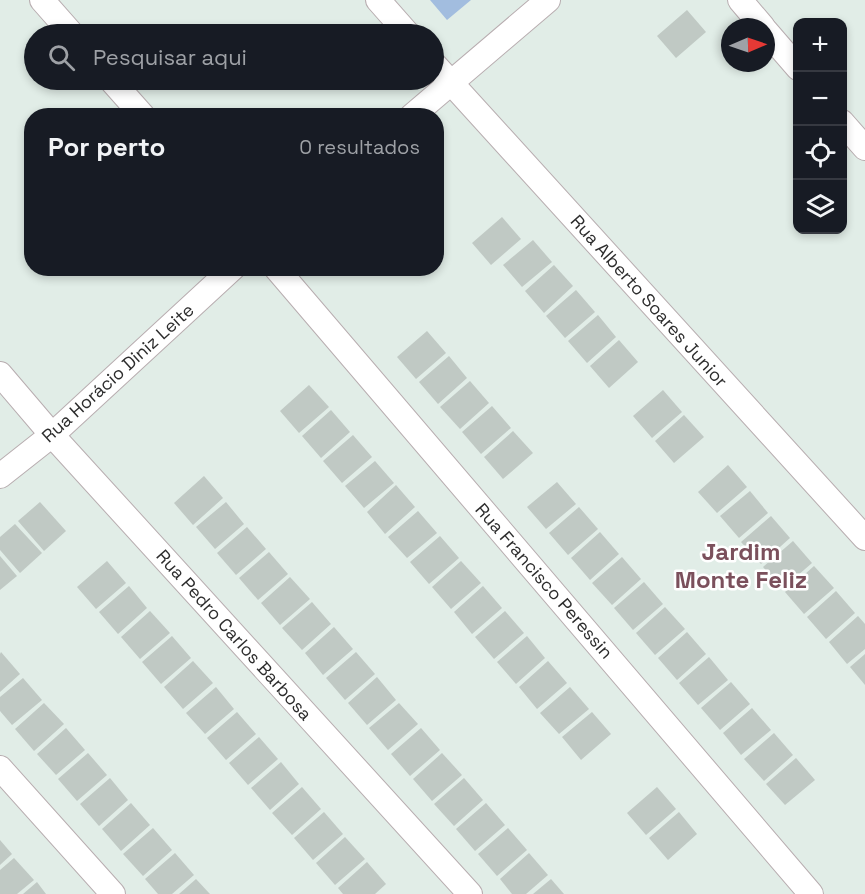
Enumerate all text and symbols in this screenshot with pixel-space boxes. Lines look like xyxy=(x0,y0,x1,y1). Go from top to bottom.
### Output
north arrow xyxy=(721,18,775,72)
map controls xyxy=(793,18,847,234)
button: + xyxy=(793,18,847,72)
search box xyxy=(24,24,444,90)
icon: search xyxy=(45,41,78,74)
text: Pesquisar aqui xyxy=(93,43,247,71)
button: − xyxy=(793,72,847,126)
button: locate xyxy=(793,126,847,180)
text: Por perto xyxy=(48,130,165,164)
text: 0 resultados xyxy=(299,134,420,160)
button: layers xyxy=(793,180,847,234)
street label: Rua Alberto Soares Junior xyxy=(566,210,733,392)
street label: Rua Horácio Diniz Leite xyxy=(37,298,199,447)
street label: Rua Francisco Peressin xyxy=(470,498,618,663)
district label: Jardim Monte Feliz xyxy=(675,536,807,595)
street label: Rua Pedro Carlos Barbosa xyxy=(151,544,317,725)

